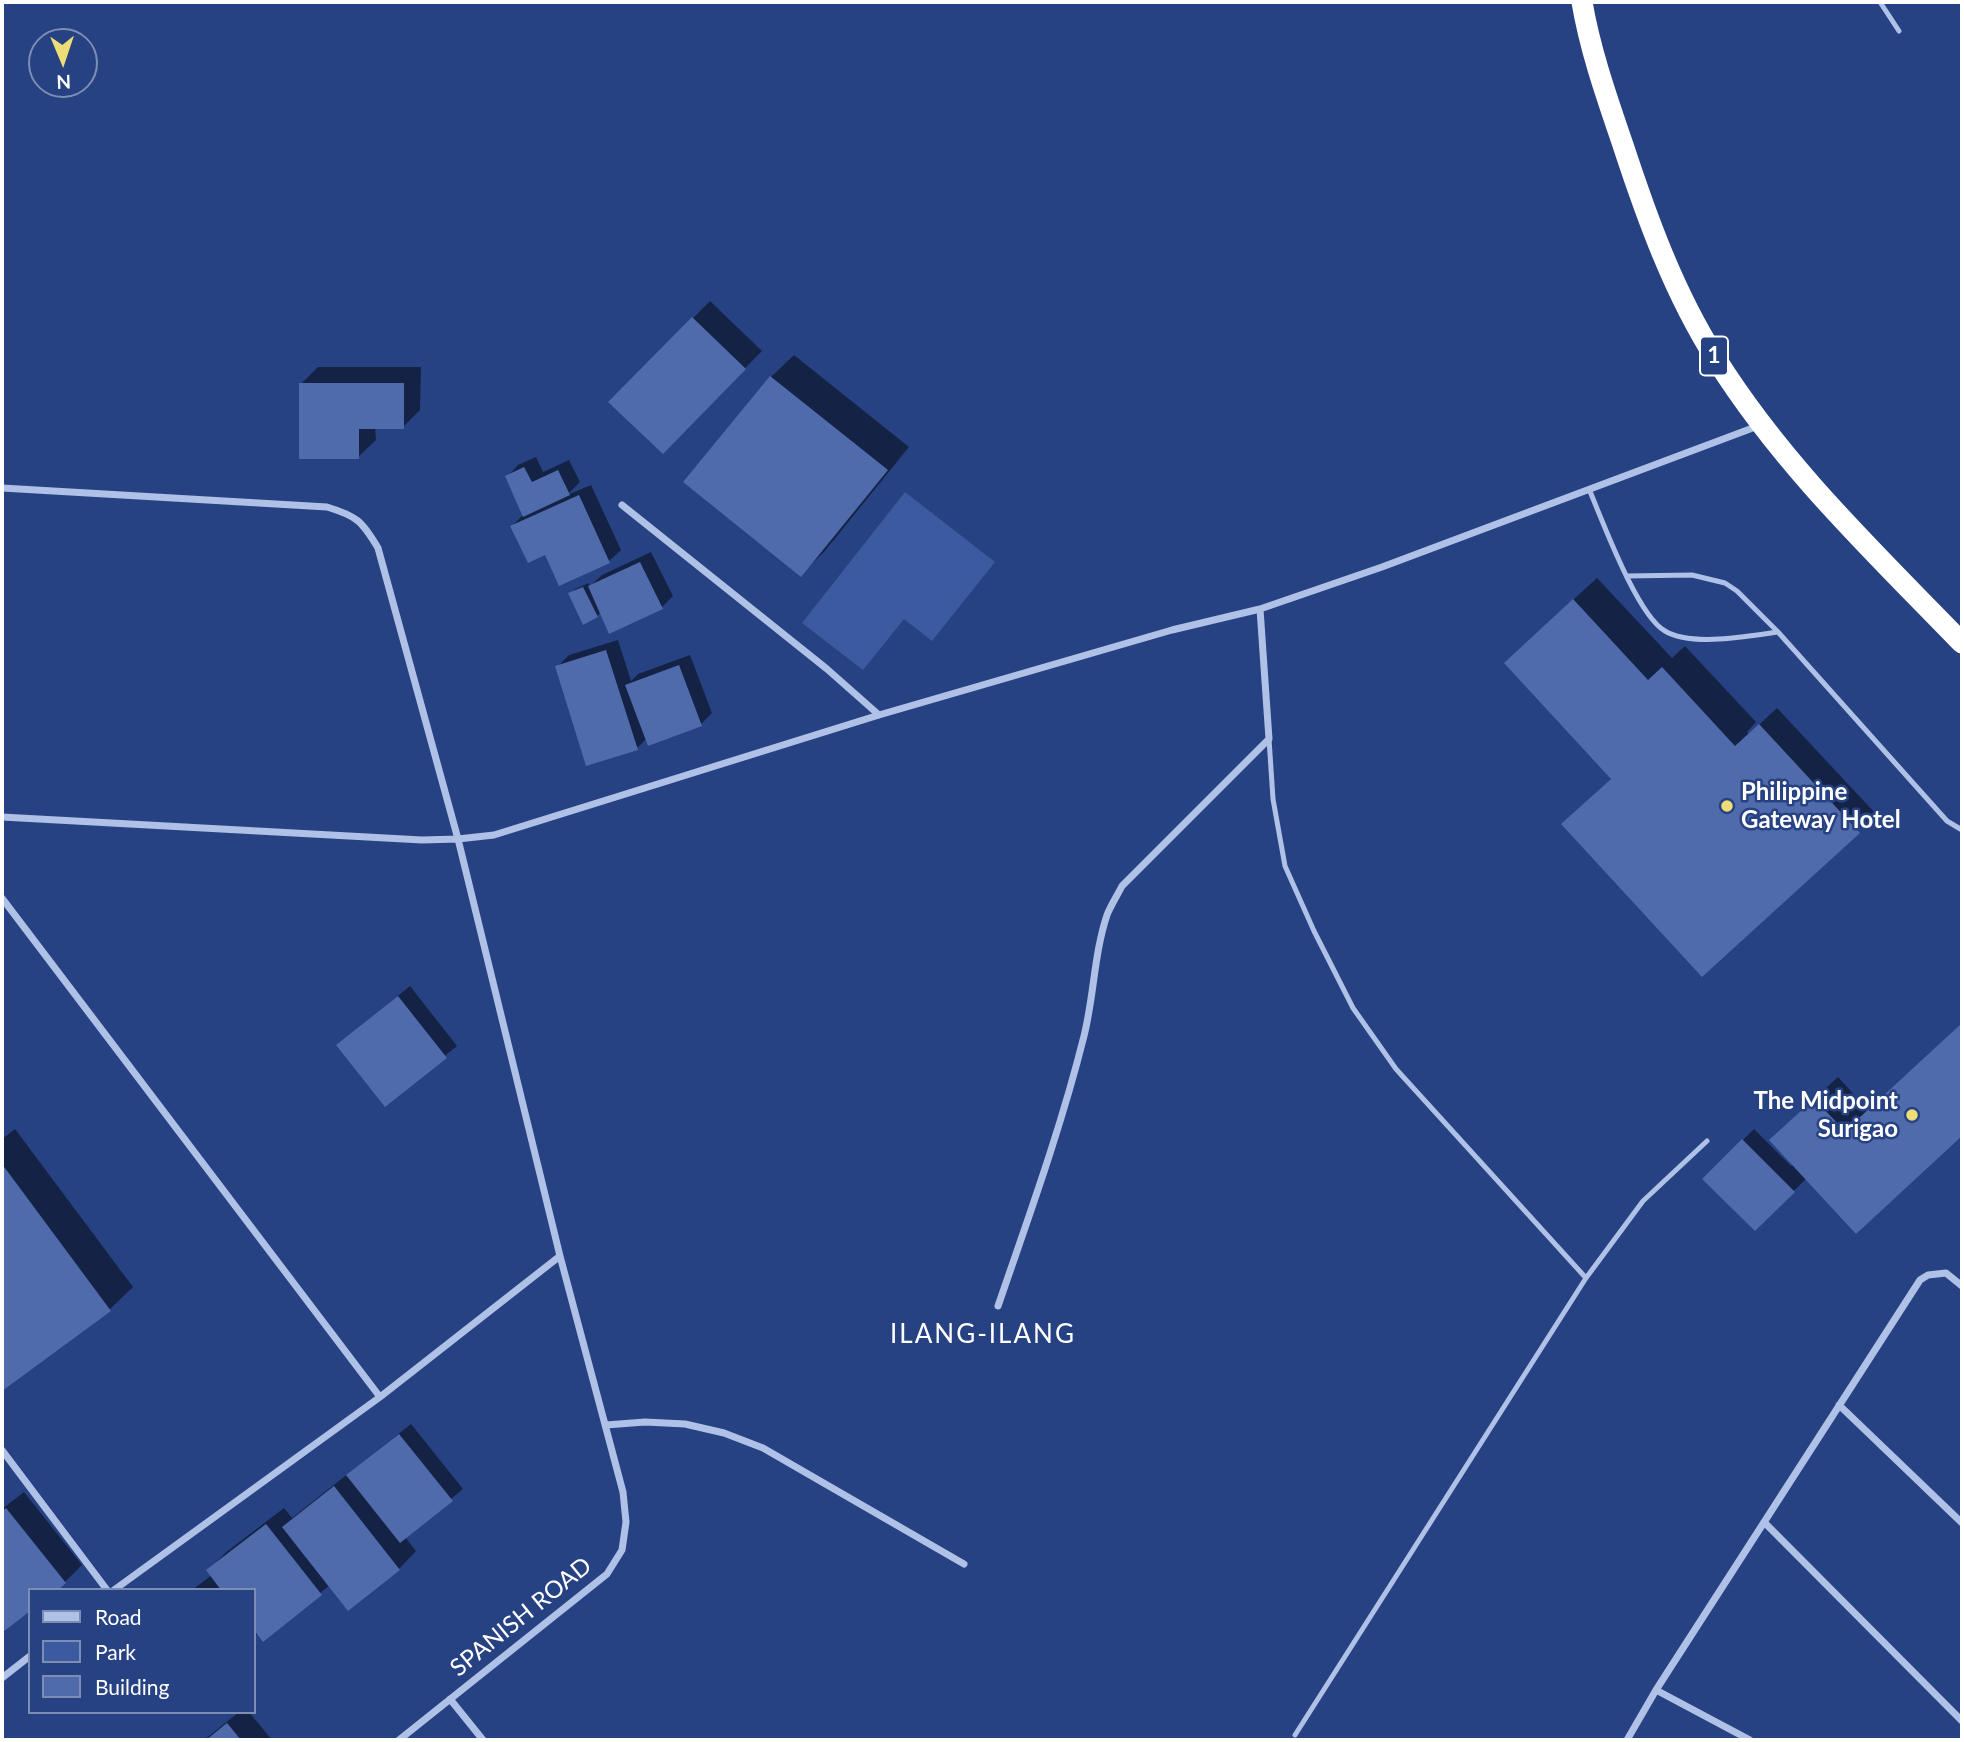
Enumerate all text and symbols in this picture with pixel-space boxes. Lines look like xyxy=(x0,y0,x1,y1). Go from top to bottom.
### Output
north arrow xyxy=(28,28,98,98)
text: N xyxy=(56,71,71,94)
road number: 1 xyxy=(1700,336,1728,376)
place label: Philippine Gateway Hotel xyxy=(1741,778,1901,834)
marker: Philippine Gateway Hotel xyxy=(1719,798,1735,814)
place label: The Midpoint Surigao xyxy=(1754,1087,1898,1143)
marker: The Midpoint Surigao xyxy=(1904,1107,1920,1123)
district label: ILANG-ILANG xyxy=(891,1319,1075,1351)
street label: SPANISH ROAD xyxy=(445,1551,597,1683)
legend xyxy=(28,1588,256,1714)
text: Road xyxy=(95,1604,142,1629)
text: Park xyxy=(95,1639,136,1664)
text: Building xyxy=(95,1674,170,1699)

